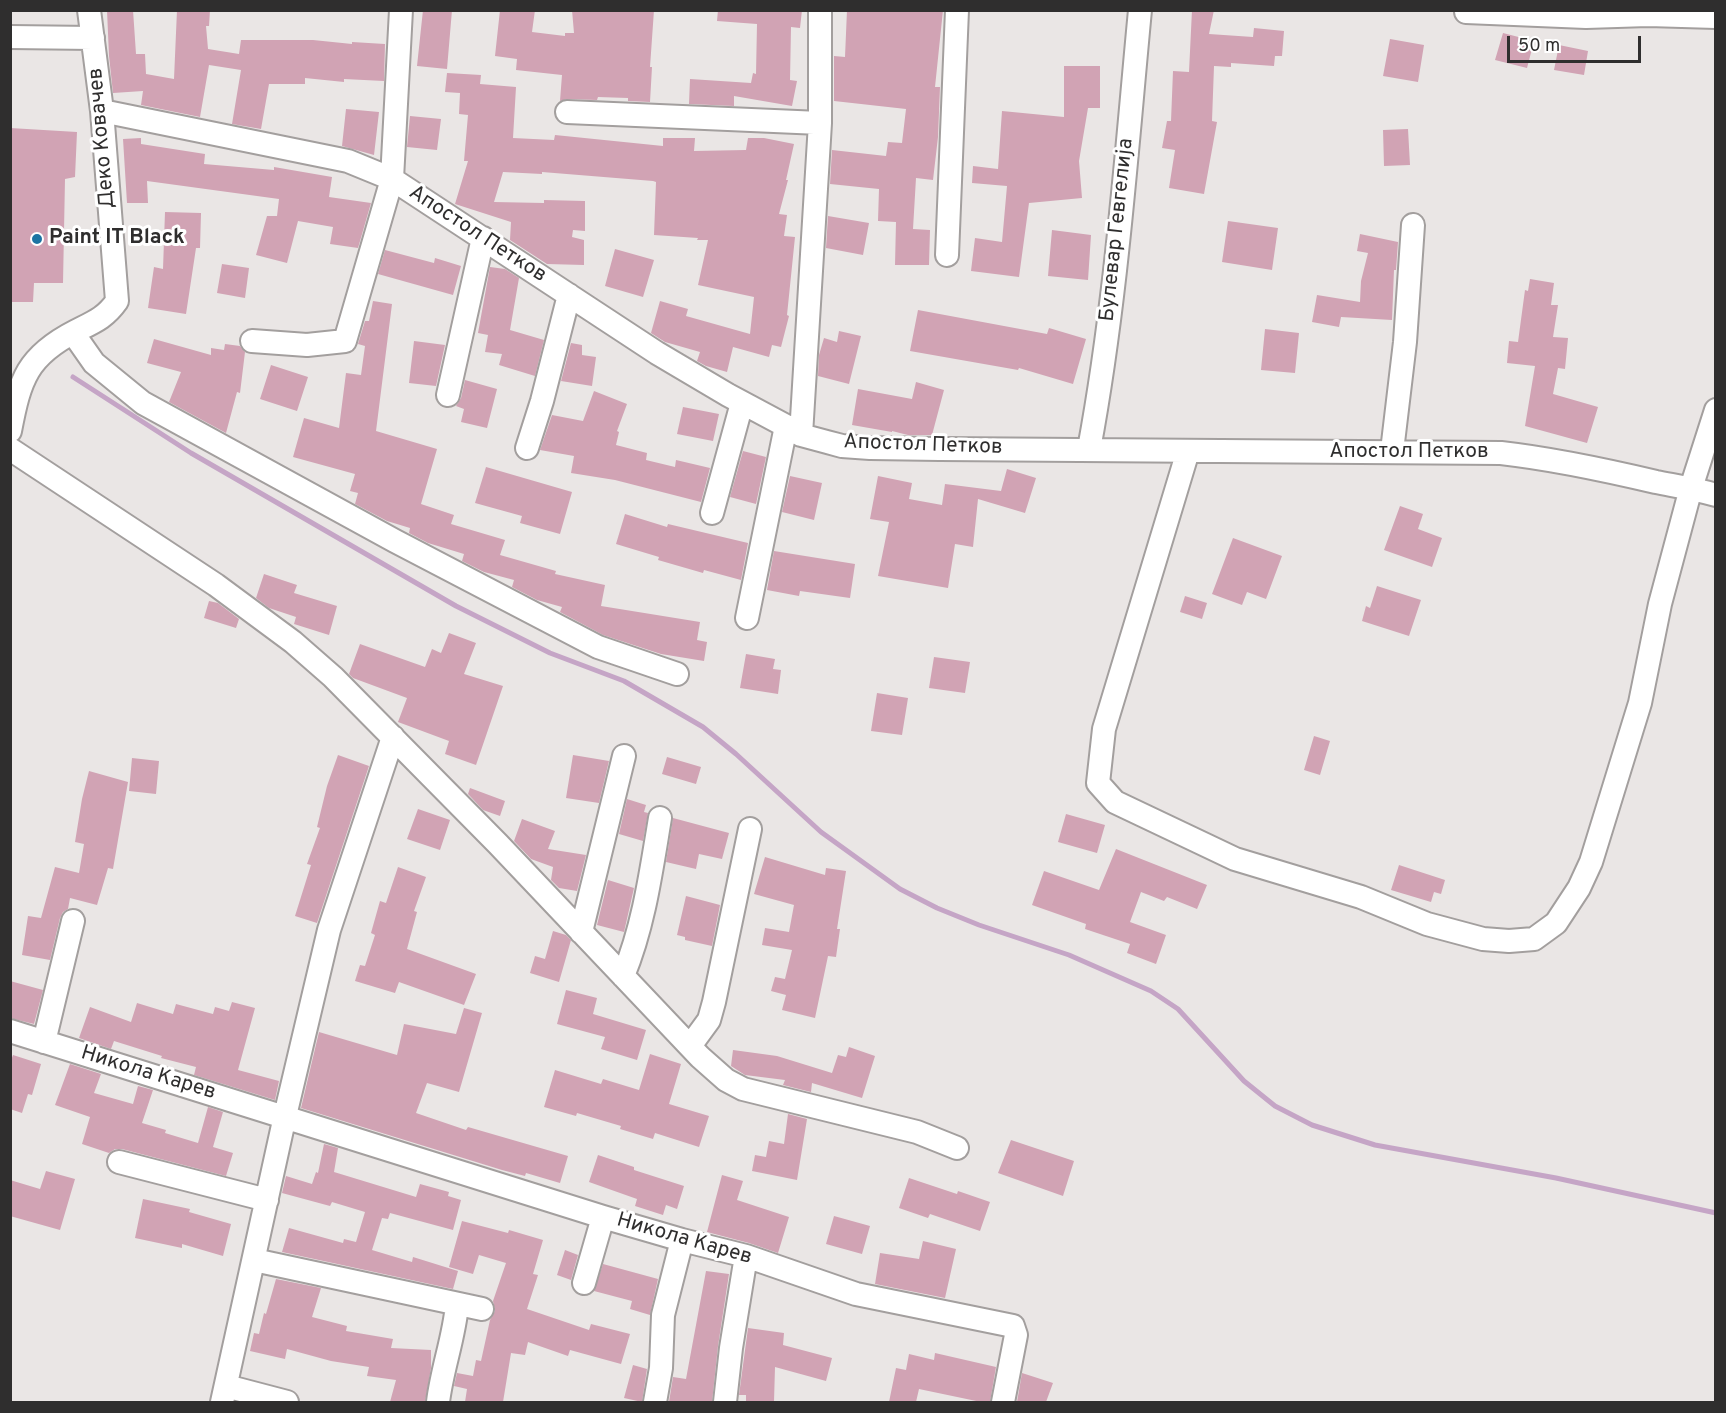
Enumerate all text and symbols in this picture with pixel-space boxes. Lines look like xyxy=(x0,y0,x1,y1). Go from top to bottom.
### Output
scale bar xyxy=(1510,24,1644,62)
text: 50 m xyxy=(1518,35,1560,58)
street label: Деко Ковачев xyxy=(84,67,122,209)
street label: Булевар Гевгелија xyxy=(1096,137,1140,323)
street label: Апостол Петков xyxy=(403,181,551,289)
place label: Paint IT Black xyxy=(49,226,185,252)
marker: Paint IT Black xyxy=(30,232,44,246)
street label: Апостол Петков xyxy=(843,431,1003,461)
street label: Апостол Петков xyxy=(1329,440,1489,466)
street label: Никола Карев xyxy=(78,1042,218,1106)
street label: Никола Карев xyxy=(613,1209,755,1271)

